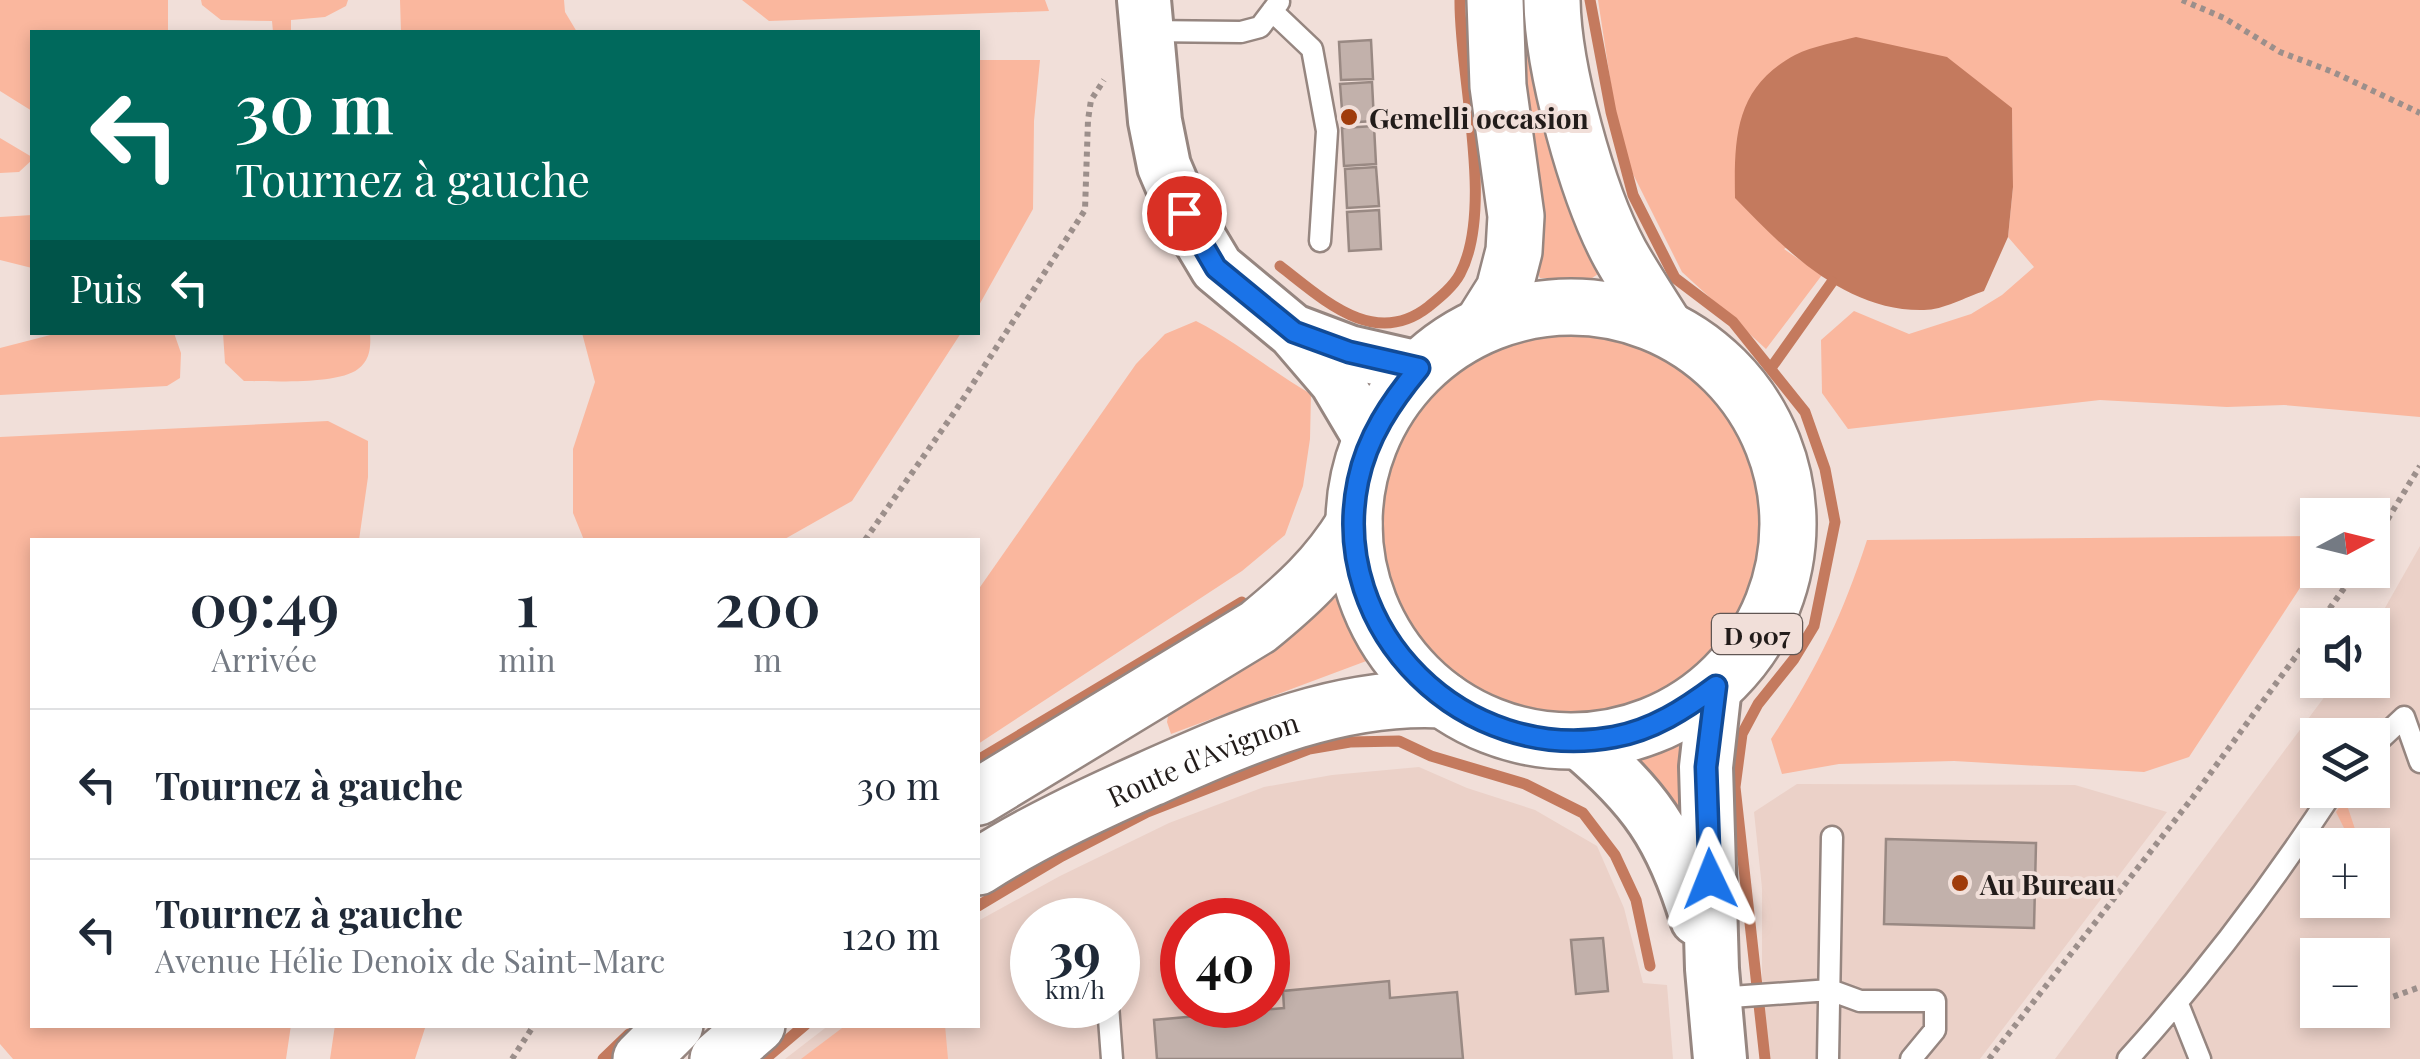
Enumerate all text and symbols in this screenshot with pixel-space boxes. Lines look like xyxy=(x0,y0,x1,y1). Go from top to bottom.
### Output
text: 30 m xyxy=(235,58,394,152)
icon: left xyxy=(70,70,200,200)
place label: Gemelli occasion xyxy=(1369,99,1589,136)
marker: Gemelli occasion xyxy=(1338,106,1360,128)
text: Tournez à gauche xyxy=(235,148,590,208)
pin xyxy=(1142,171,1227,256)
icon: arrive xyxy=(1157,186,1212,241)
icon: left xyxy=(162,260,217,315)
text: Puis xyxy=(70,262,142,313)
north arrow xyxy=(2300,498,2390,588)
map controls xyxy=(2300,498,2390,1028)
text: 09:49 xyxy=(189,562,339,642)
text: 1 xyxy=(516,562,538,642)
text: 200 xyxy=(715,562,821,642)
button: sound xyxy=(2300,608,2390,698)
road number: D 907 xyxy=(1712,614,1802,654)
text: Arrivée xyxy=(211,637,317,680)
text: min xyxy=(499,637,556,680)
text: m xyxy=(754,637,782,680)
street label: Route d'Avignon xyxy=(1101,702,1303,814)
button: layers xyxy=(2300,718,2390,808)
icon: left xyxy=(70,757,125,812)
text: Tournez à gauche xyxy=(155,759,463,810)
text: 30 m xyxy=(857,759,940,810)
position arrow xyxy=(1658,827,1762,931)
button: + xyxy=(2300,828,2390,918)
place label: Au Bureau xyxy=(1979,865,2115,902)
marker: Au Bureau xyxy=(1949,872,1971,894)
text: Tournez à gauche xyxy=(155,887,463,938)
speed limit sign: 40 xyxy=(1160,898,1290,1028)
icon: left xyxy=(70,907,125,962)
text: 120 m xyxy=(842,909,940,960)
text: 39 xyxy=(1049,917,1101,984)
text: Avenue Hélie Denoix de Saint-Marc xyxy=(155,938,665,981)
button: − xyxy=(2300,938,2390,1028)
text: km/h xyxy=(1045,972,1105,1005)

